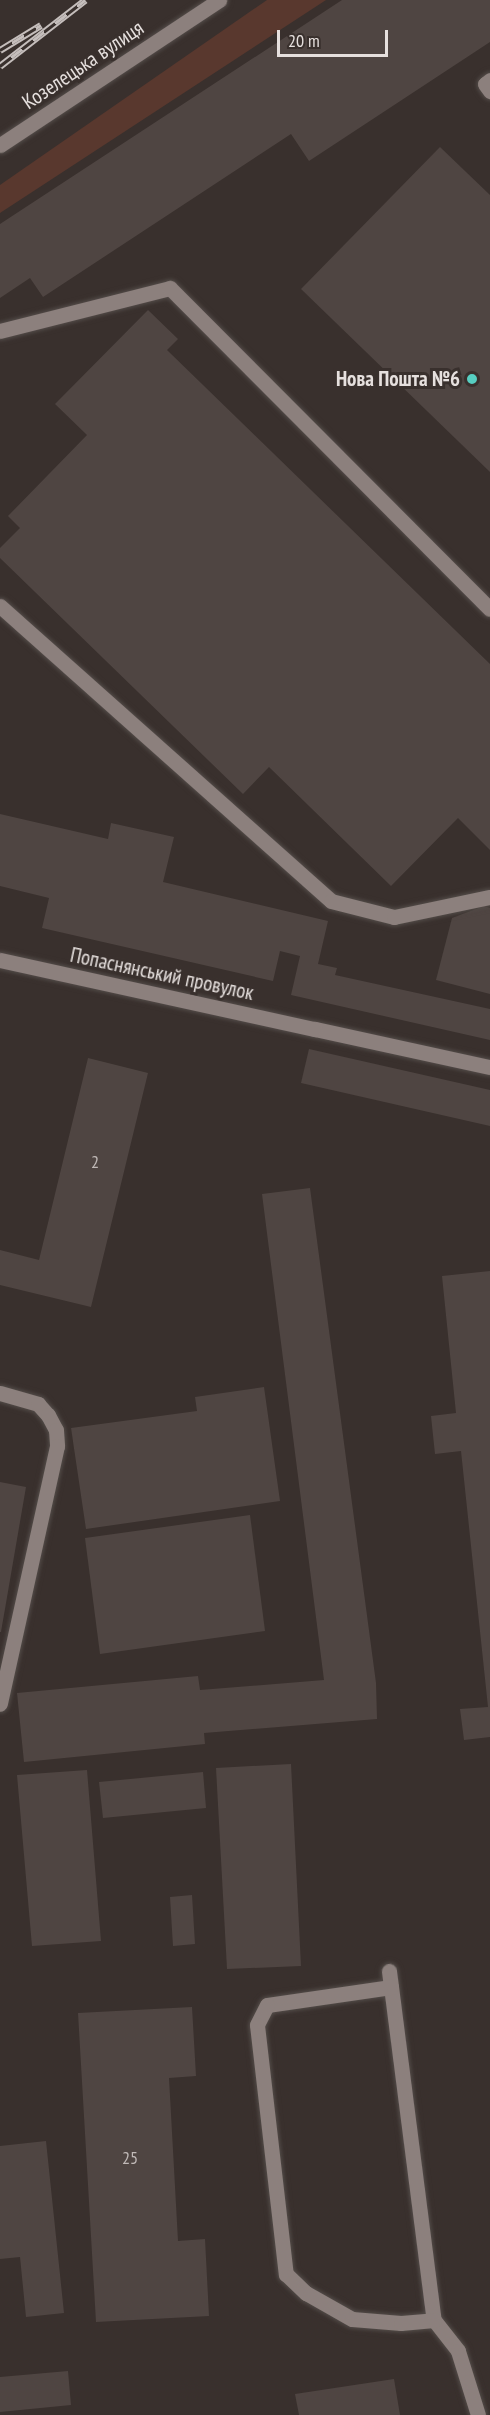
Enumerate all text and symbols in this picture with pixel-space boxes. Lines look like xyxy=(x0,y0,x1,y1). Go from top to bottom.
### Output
street label: Козелецька вулиця xyxy=(18,15,148,115)
scale bar xyxy=(280,18,391,56)
text: 20 m xyxy=(288,29,320,52)
place label: Нова Пошта №6 xyxy=(336,366,460,392)
marker: Нова Пошта №6 xyxy=(465,372,479,386)
street label: Попаснянський провулок xyxy=(68,942,256,1006)
house number: 2 xyxy=(91,1151,99,1173)
house number: 25 xyxy=(122,2147,138,2169)

